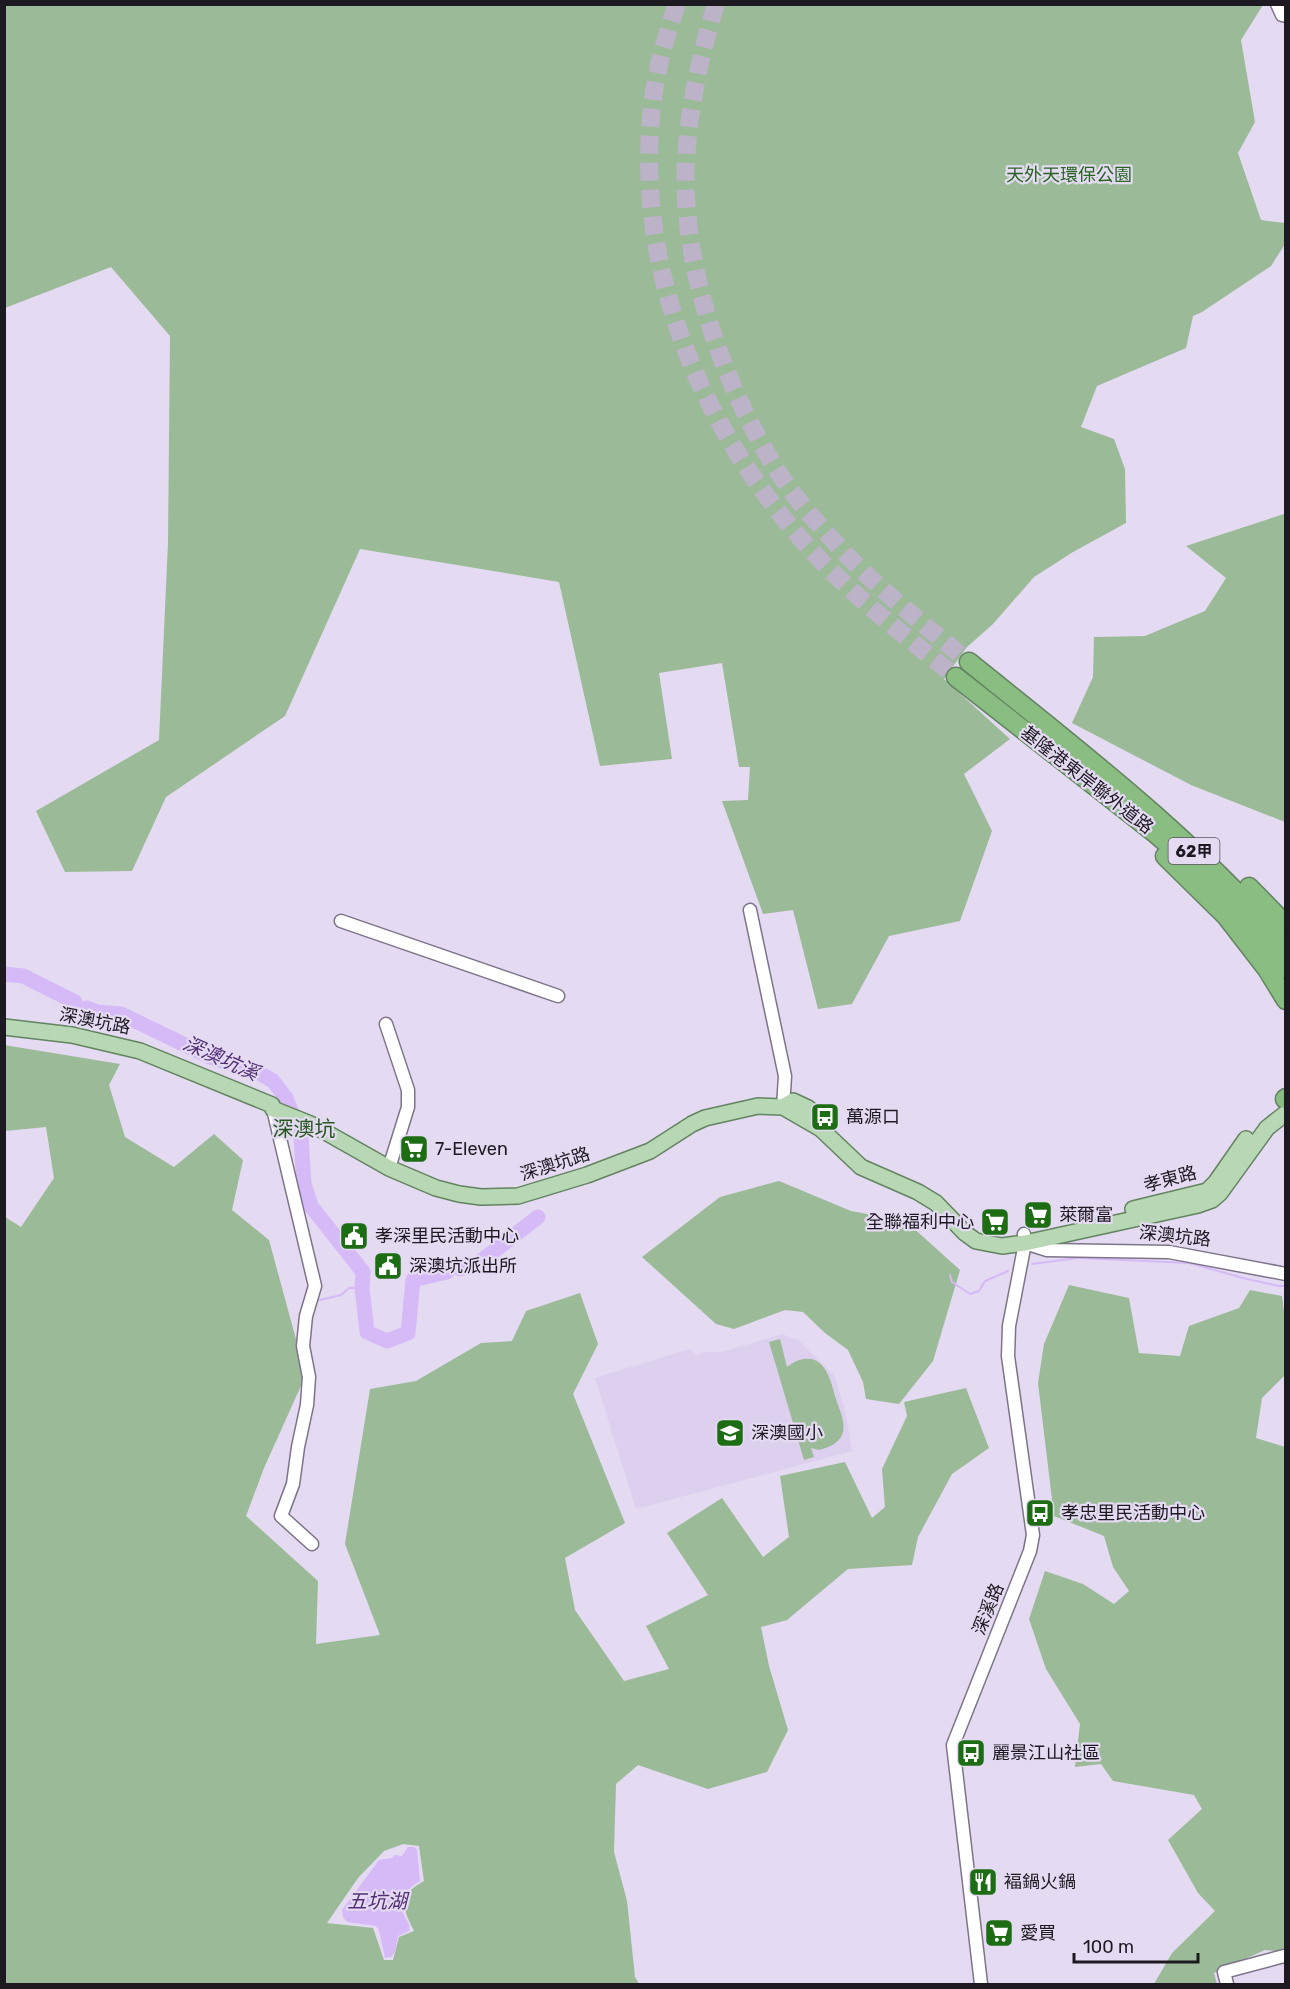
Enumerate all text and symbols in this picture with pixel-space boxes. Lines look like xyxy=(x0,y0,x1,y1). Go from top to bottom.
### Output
park label: 天外天環保公園 xyxy=(1006,164,1132,186)
street label: 基隆港東岸聯外道路 xyxy=(1016,721,1158,839)
road number: 62甲 xyxy=(1168,838,1220,864)
street label: 深澳坑路 xyxy=(58,1003,132,1039)
water label: 深澳坑溪 xyxy=(180,1031,265,1086)
bus stop icon: 萬源口 xyxy=(809,1101,841,1133)
place label: 萬源口 xyxy=(846,1106,900,1128)
district label: 深澳坑 xyxy=(273,1116,336,1141)
supermarket icon: 7-Eleven xyxy=(398,1133,430,1165)
place label: 7-Eleven xyxy=(435,1138,508,1160)
street label: 深澳坑路 xyxy=(517,1142,593,1186)
street label: 孝東路 xyxy=(1141,1161,1199,1197)
supermarket icon: 萊爾富 xyxy=(1022,1199,1054,1231)
place label: 萊爾富 xyxy=(1059,1204,1113,1226)
supermarket icon: 全聯福利中心 xyxy=(979,1206,1011,1238)
place label: 全聯福利中心 xyxy=(866,1211,974,1233)
public building icon: 孝深里民活動中心 xyxy=(338,1220,370,1252)
street label: 深澳坑路 xyxy=(1138,1221,1212,1251)
place label: 孝深里民活動中心 xyxy=(375,1225,519,1247)
public building icon: 深澳坑派出所 xyxy=(372,1250,404,1282)
place label: 深澳坑派出所 xyxy=(409,1255,517,1277)
school or university icon: 深澳國小 xyxy=(714,1417,746,1449)
place label: 深澳國小 xyxy=(751,1422,823,1444)
bus stop icon: 孝忠里民活動中心 xyxy=(1024,1497,1056,1529)
place label: 孝忠里民活動中心 xyxy=(1061,1502,1205,1524)
street label: 深溪路 xyxy=(968,1580,1008,1638)
bus stop icon: 麗景江山社區 xyxy=(955,1737,987,1769)
place label: 麗景江山社區 xyxy=(992,1742,1100,1764)
restaurant icon: 褔鍋火鍋 xyxy=(967,1866,999,1898)
place label: 褔鍋火鍋 xyxy=(1004,1871,1076,1893)
water label: 五坑湖 xyxy=(347,1889,410,1913)
supermarket icon: 愛買 xyxy=(983,1917,1015,1949)
place label: 愛買 xyxy=(1020,1922,1056,1944)
scale bar xyxy=(1074,1926,1198,1964)
text: 100 m xyxy=(1083,1936,1134,1958)

